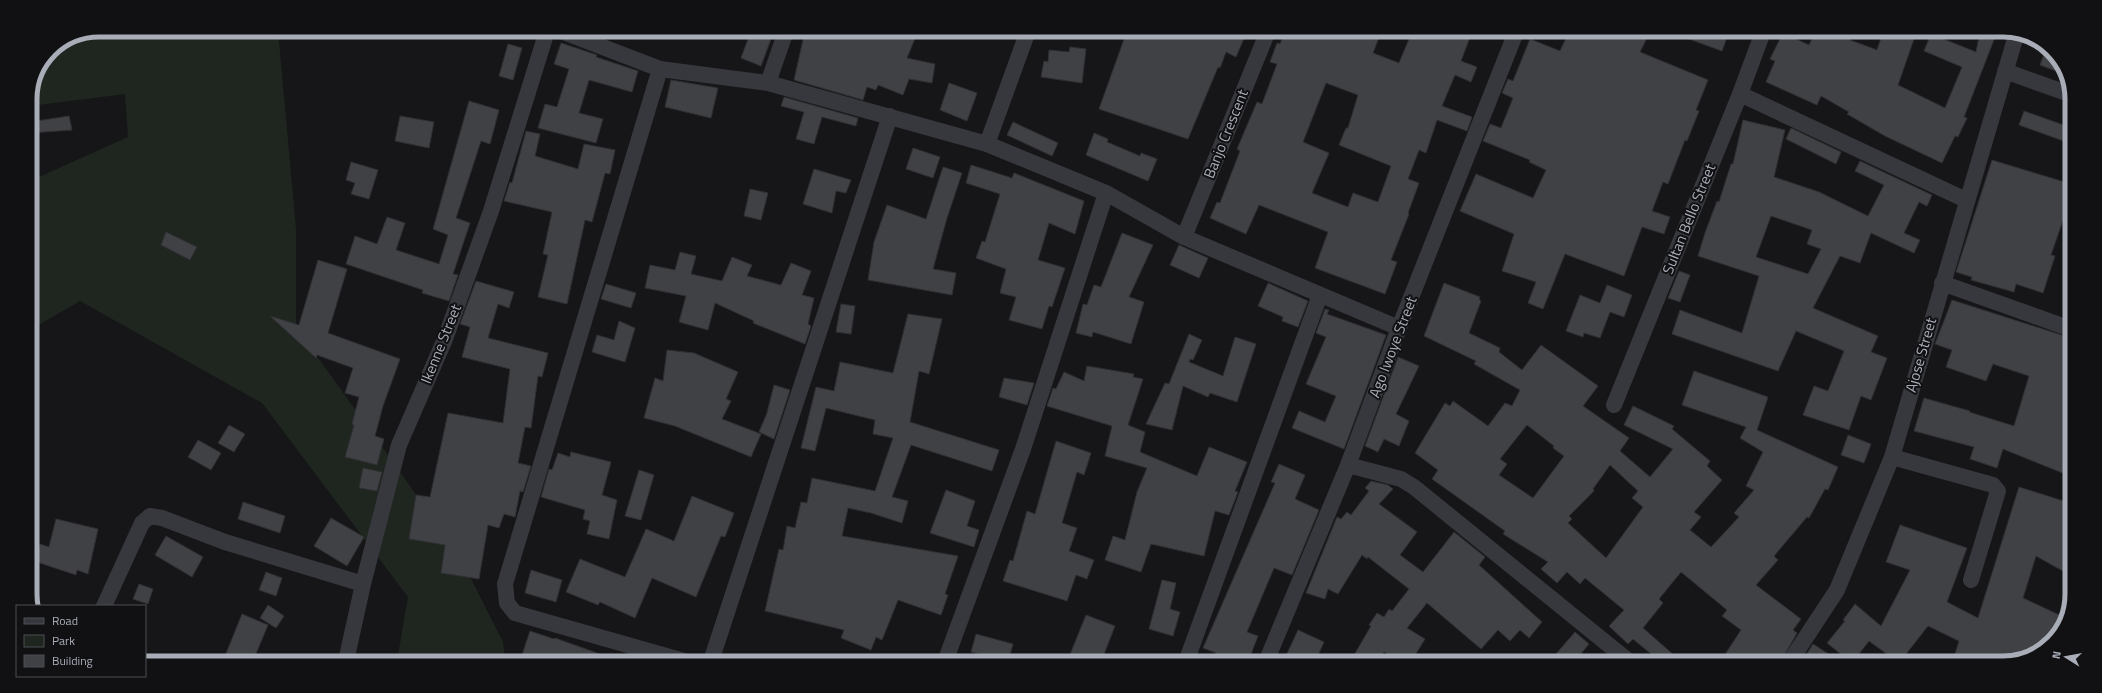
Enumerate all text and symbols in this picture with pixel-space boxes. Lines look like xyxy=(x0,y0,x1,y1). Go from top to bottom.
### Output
street label: Banjo Crescent xyxy=(1197,85,1254,182)
street label: Sultan Bello Street xyxy=(1656,159,1721,278)
street label: Ago Iwoye Street xyxy=(1363,292,1423,401)
street label: Ikenne Street xyxy=(414,300,467,387)
street label: Ajose Street xyxy=(1899,314,1942,395)
legend xyxy=(16,605,146,677)
text: Road xyxy=(52,611,78,630)
text: Park xyxy=(52,631,75,650)
north arrow xyxy=(2046,637,2086,677)
text: N xyxy=(2048,650,2065,660)
text: Building xyxy=(52,651,93,670)

